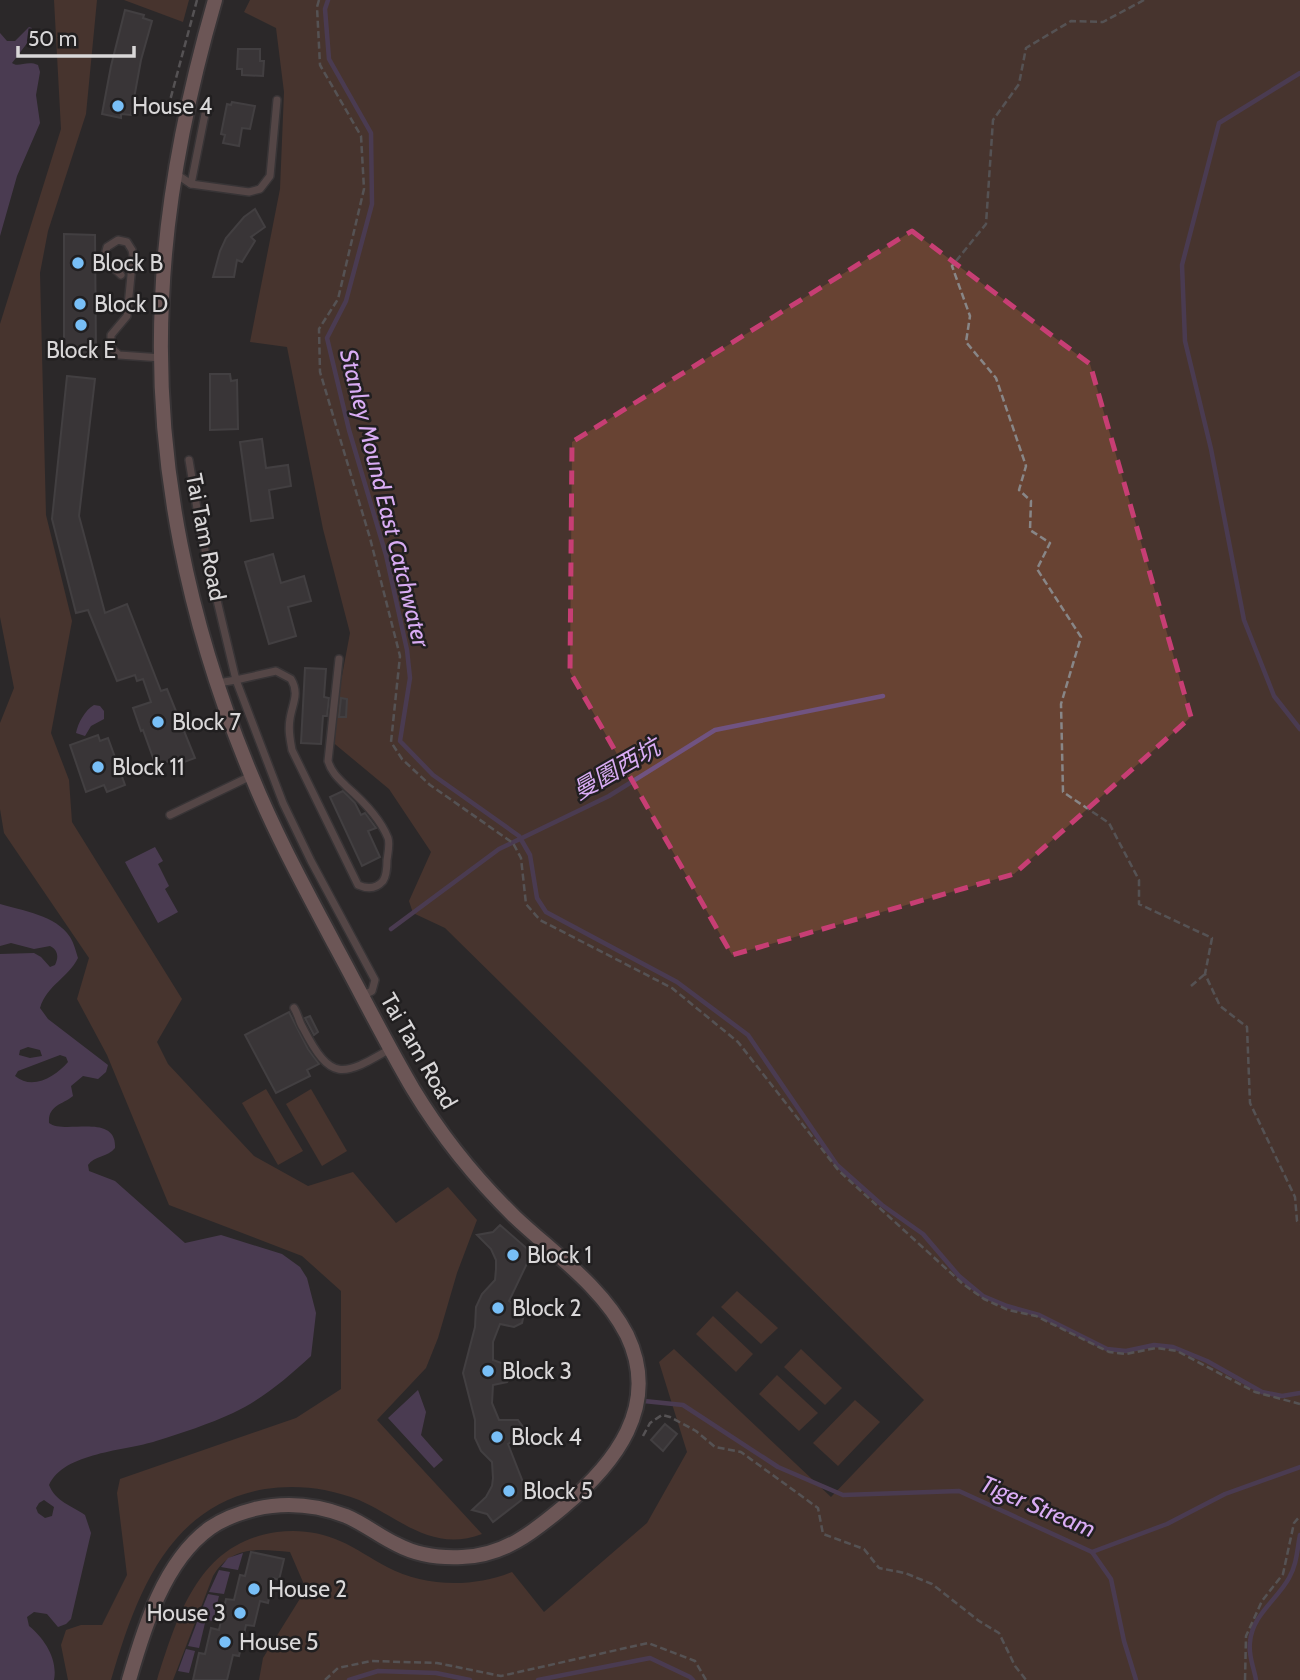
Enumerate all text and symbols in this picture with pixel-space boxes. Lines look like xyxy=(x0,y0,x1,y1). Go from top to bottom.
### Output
scale bar xyxy=(18,14,133,58)
text: 50 m xyxy=(28,26,77,51)
place label: House 4 xyxy=(132,92,212,120)
marker: House 4 xyxy=(110,98,126,114)
place label: Block B xyxy=(92,249,163,277)
marker: Block B xyxy=(70,255,86,271)
place label: Block D xyxy=(94,290,168,318)
marker: Block D xyxy=(72,296,88,312)
marker: Block E xyxy=(73,317,89,333)
place label: Block E xyxy=(46,336,116,364)
water label: Stanley Mound East Catchwater xyxy=(334,346,436,652)
street label: Tai Tam Road xyxy=(180,471,232,603)
place label: Block 7 xyxy=(172,708,241,736)
marker: Block 7 xyxy=(150,714,166,730)
water label: 曼園西坑 xyxy=(567,731,667,806)
place label: Block 11 xyxy=(112,753,184,781)
marker: Block 11 xyxy=(90,759,106,775)
street label: Tai Tam Road xyxy=(375,988,463,1114)
place label: Block 1 xyxy=(527,1241,592,1269)
marker: Block 1 xyxy=(505,1247,521,1263)
place label: Block 2 xyxy=(512,1294,582,1322)
marker: Block 2 xyxy=(490,1300,506,1316)
place label: Block 3 xyxy=(502,1357,572,1385)
marker: Block 3 xyxy=(480,1363,496,1379)
place label: Block 4 xyxy=(511,1423,582,1451)
marker: Block 4 xyxy=(489,1429,505,1445)
water label: Tiger Stream xyxy=(976,1469,1100,1543)
place label: Block 5 xyxy=(523,1477,593,1505)
marker: Block 5 xyxy=(501,1483,517,1499)
place label: House 2 xyxy=(268,1575,347,1603)
marker: House 2 xyxy=(246,1581,262,1597)
place label: House 3 xyxy=(146,1599,226,1627)
marker: House 3 xyxy=(232,1605,248,1621)
place label: House 5 xyxy=(239,1628,319,1656)
marker: House 5 xyxy=(217,1634,233,1650)

